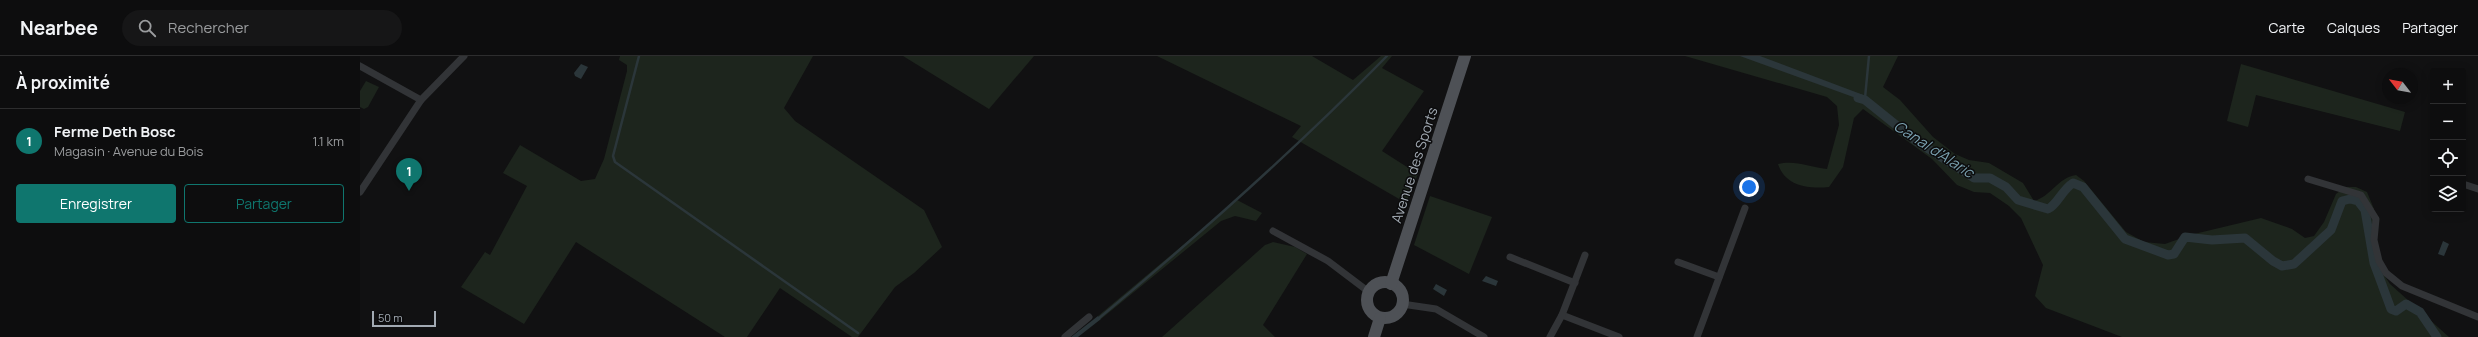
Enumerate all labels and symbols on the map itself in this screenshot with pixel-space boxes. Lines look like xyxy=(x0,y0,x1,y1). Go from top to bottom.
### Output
north arrow xyxy=(2382,68,2418,104)
street label: Avenue des Sports xyxy=(1386,105,1442,225)
water label: Canal d'Alaric xyxy=(1890,115,1980,184)
pin: 1 xyxy=(396,158,422,191)
your location xyxy=(1739,177,1759,197)
scale bar xyxy=(372,309,436,328)

